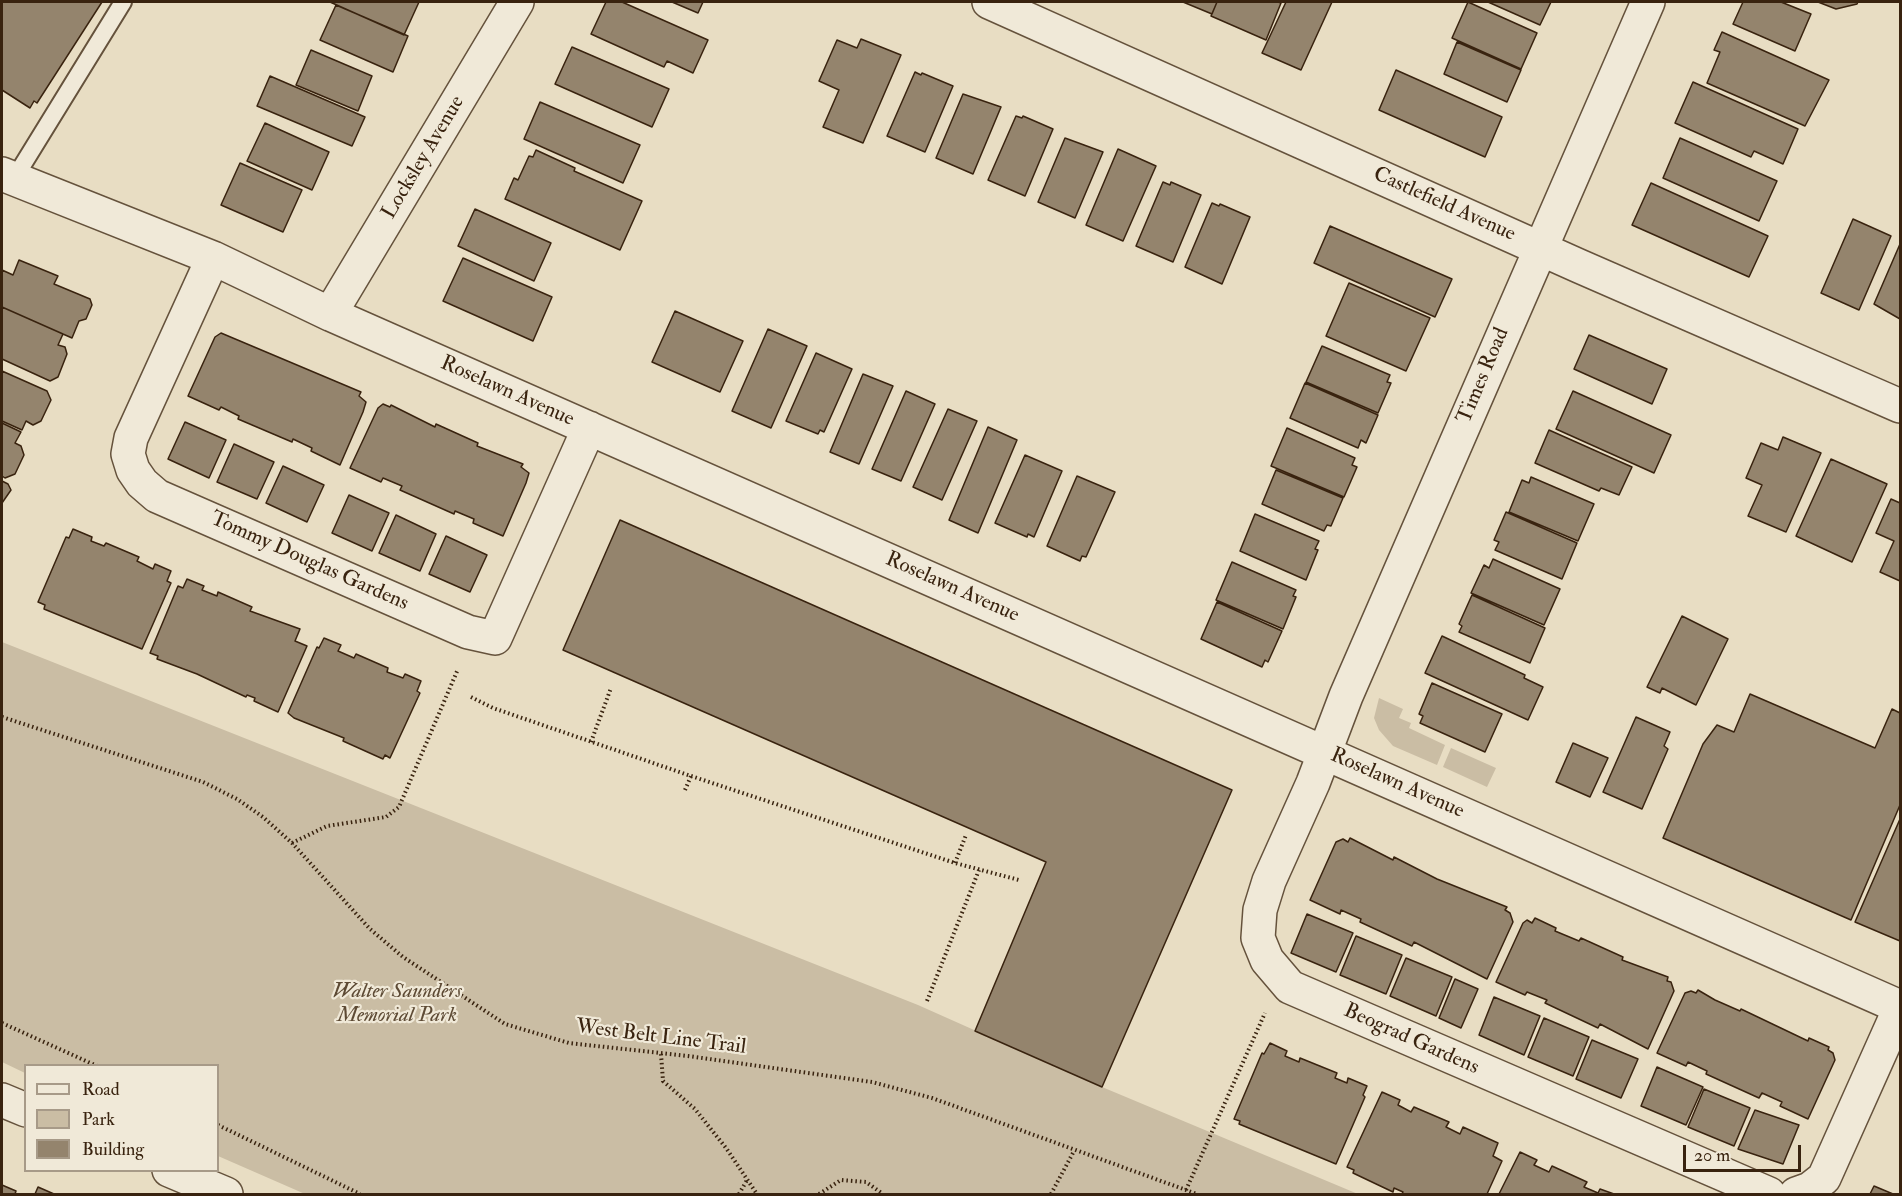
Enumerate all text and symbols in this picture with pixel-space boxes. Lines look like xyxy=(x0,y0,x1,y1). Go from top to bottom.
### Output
street label: Locksley Avenue xyxy=(377,92,471,224)
street label: Castlefield Avenue xyxy=(1369,162,1519,248)
street label: Times Road xyxy=(1453,324,1515,428)
street label: Roselawn Avenue xyxy=(436,351,578,433)
street label: Tommy Douglas Gardens xyxy=(206,507,412,617)
street label: Roselawn Avenue xyxy=(881,547,1023,629)
street label: Roselawn Avenue xyxy=(1326,743,1468,825)
park label: Walter Saunders Memorial Park xyxy=(332,979,462,1029)
street label: Beograd Gardens xyxy=(1339,999,1483,1081)
street label: West Belt Line Trail xyxy=(574,1015,748,1061)
legend xyxy=(24,1064,219,1172)
text: Road xyxy=(82,1078,120,1101)
text: Park xyxy=(82,1108,115,1131)
scale bar xyxy=(1686,1133,1804,1171)
text: Building xyxy=(82,1138,144,1161)
text: 20 m xyxy=(1694,1144,1730,1167)

